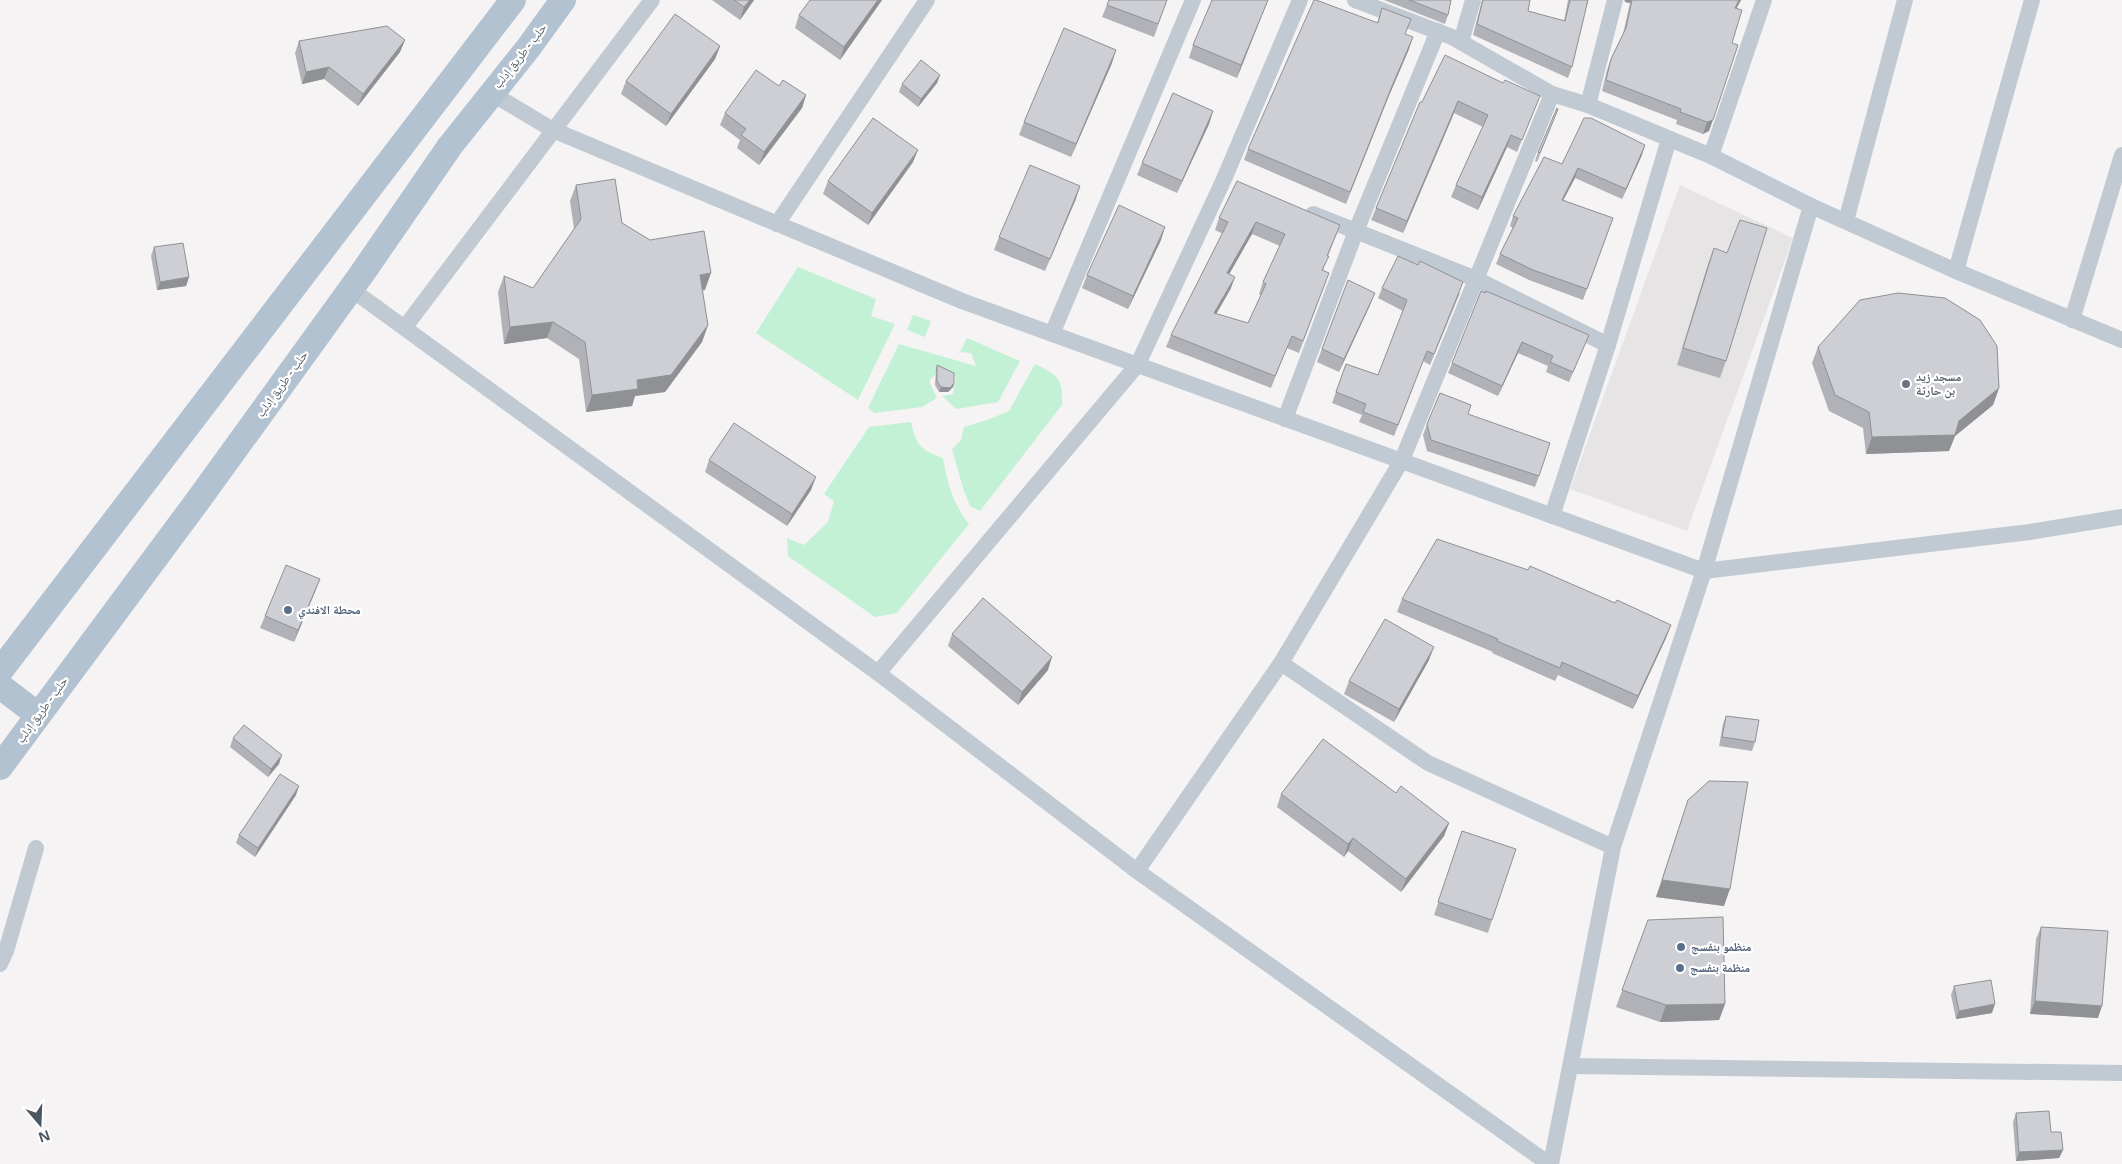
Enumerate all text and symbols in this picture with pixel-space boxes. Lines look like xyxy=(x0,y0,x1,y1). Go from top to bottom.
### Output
street label: حلب - طريق إدلب xyxy=(489,19,551,92)
street label: حلب - طريق إدلب xyxy=(252,347,312,420)
place label: مسجد زيد بن حارثة xyxy=(1916,368,1962,399)
marker: مسجد زيد بن حارثة xyxy=(1900,378,1912,390)
place label: محطة الافندي xyxy=(298,601,361,620)
marker: محطة الافندي xyxy=(282,604,294,616)
street label: حلب - طريق إدلب xyxy=(12,673,72,746)
place label: منظمو بنفسج xyxy=(1691,938,1752,955)
marker: منظمو بنفسج xyxy=(1675,941,1687,953)
place label: منظمة بنفسج xyxy=(1690,959,1750,976)
marker: منظمة بنفسج xyxy=(1674,962,1686,974)
north arrow xyxy=(15,1099,65,1149)
text: N xyxy=(36,1126,53,1148)

